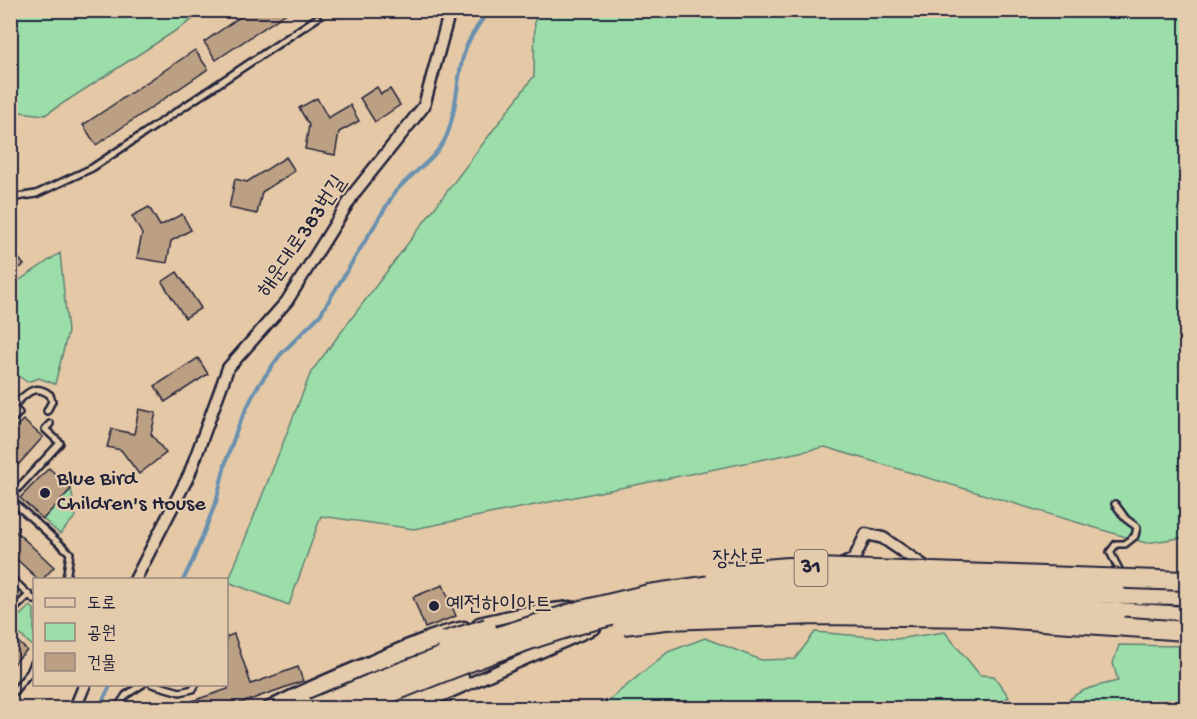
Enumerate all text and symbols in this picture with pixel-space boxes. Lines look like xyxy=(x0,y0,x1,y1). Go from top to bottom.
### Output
street label: 해운대로383번길 xyxy=(253,171,353,303)
place label: Blue Bird Children's House xyxy=(56,467,206,518)
marker: Blue Bird Children's House xyxy=(38,486,52,500)
street label: 장산로 xyxy=(712,546,766,574)
road number: 31 xyxy=(794,550,828,586)
legend xyxy=(33,578,228,686)
place label: 예전하이아트 xyxy=(446,593,552,619)
text: 도로 xyxy=(87,594,116,615)
marker: 예전하이아트 xyxy=(427,599,441,613)
text: 공원 xyxy=(87,624,116,645)
text: 건물 xyxy=(87,654,116,675)

